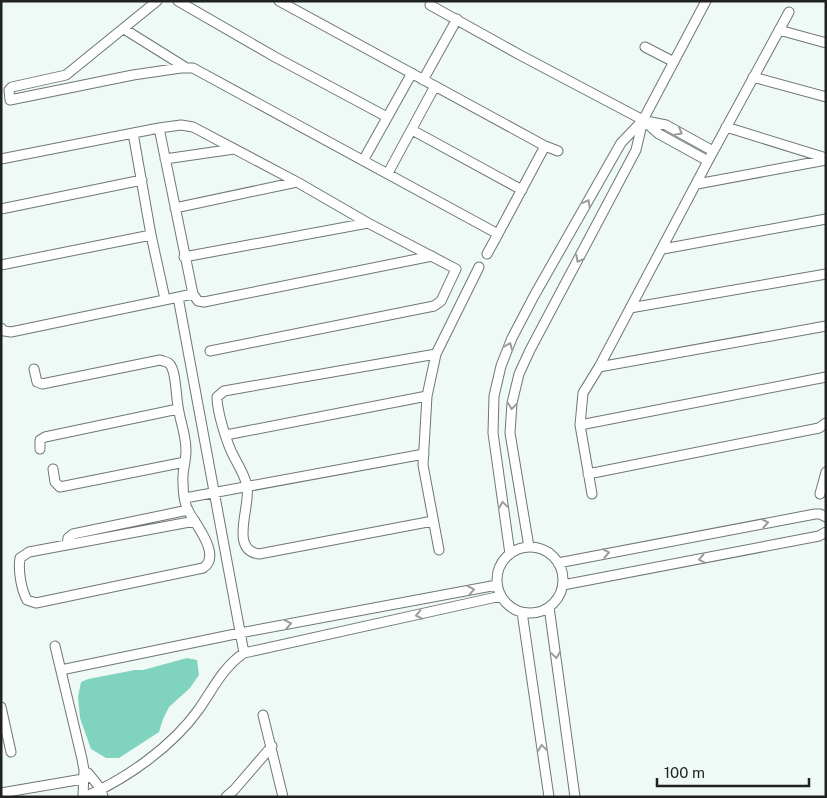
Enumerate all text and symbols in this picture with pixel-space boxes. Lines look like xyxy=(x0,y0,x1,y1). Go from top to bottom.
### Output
one-way arrow xyxy=(674,126,683,136)
one-way arrow xyxy=(581,200,591,209)
one-way arrow xyxy=(575,254,585,263)
one-way arrow xyxy=(503,342,513,351)
one-way arrow xyxy=(507,402,518,410)
one-way arrow xyxy=(498,501,509,509)
one-way arrow xyxy=(761,518,770,529)
one-way arrow xyxy=(601,549,610,559)
one-way arrow xyxy=(698,553,707,563)
one-way arrow xyxy=(466,585,475,595)
one-way arrow xyxy=(414,609,423,619)
one-way arrow xyxy=(284,620,293,630)
one-way arrow xyxy=(550,651,561,659)
one-way arrow xyxy=(537,744,548,752)
scale bar xyxy=(657,756,810,788)
text: 100 m xyxy=(664,764,705,781)

